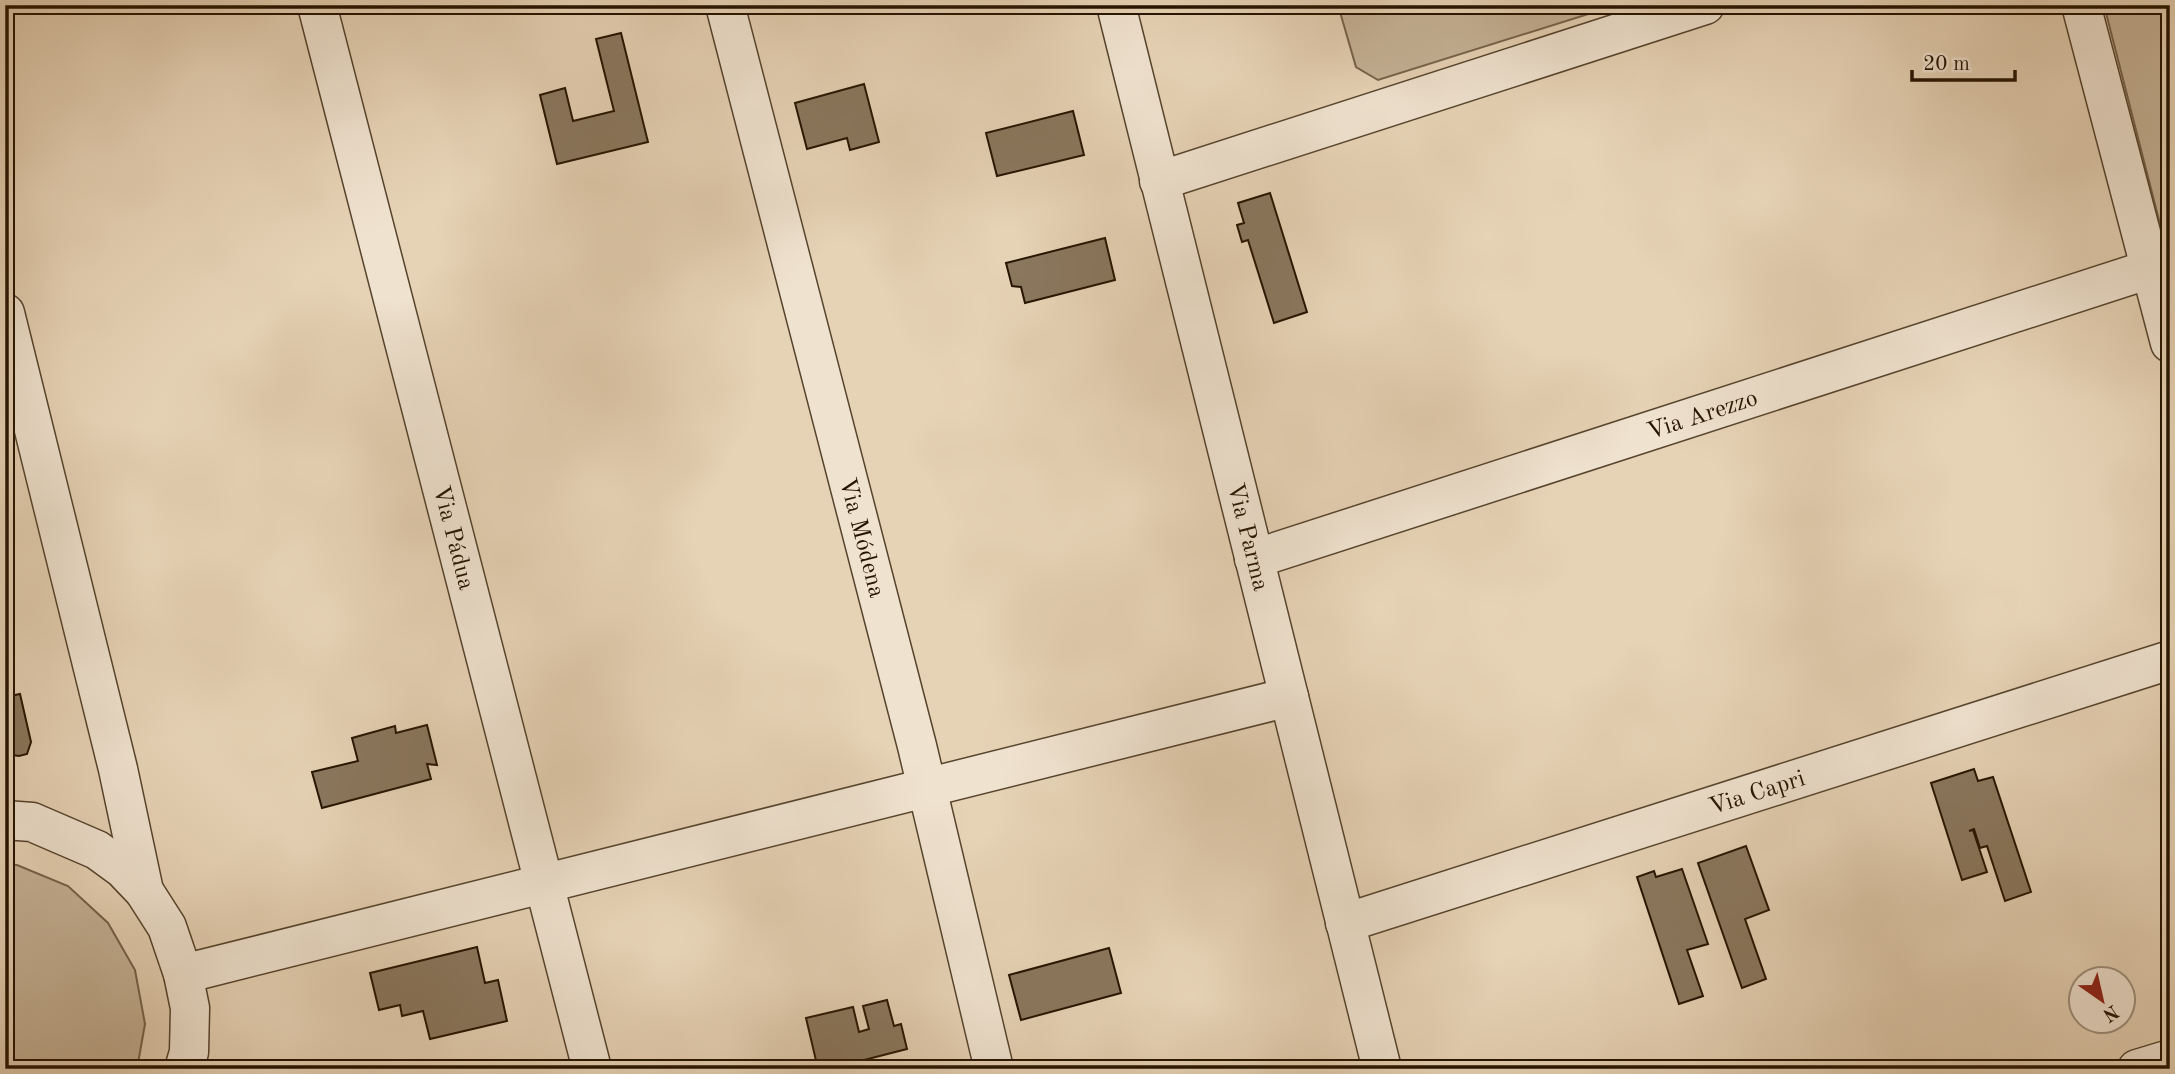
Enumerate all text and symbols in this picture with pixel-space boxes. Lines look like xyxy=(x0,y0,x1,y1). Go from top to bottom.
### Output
scale bar xyxy=(1912,38,2016,82)
text: 20 m xyxy=(1923,54,1970,75)
street label: Via Arezzo xyxy=(1644,387,1761,445)
street label: Via Módena xyxy=(834,475,888,601)
street label: Via Parma xyxy=(1222,481,1272,594)
street label: Via Pádua xyxy=(428,483,478,593)
street label: Via Capri xyxy=(1706,767,1808,820)
north arrow xyxy=(2066,965,2136,1036)
text: N xyxy=(2098,1000,2121,1024)

